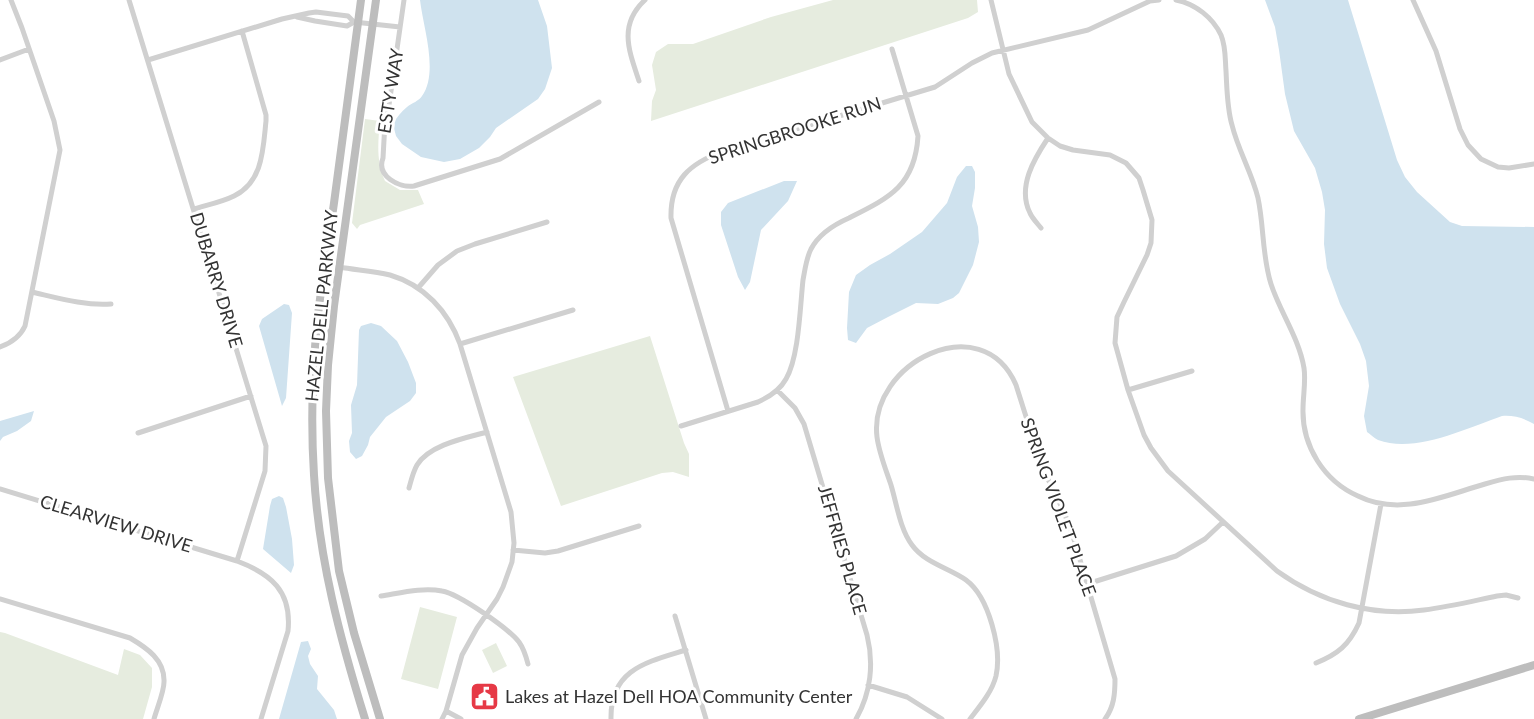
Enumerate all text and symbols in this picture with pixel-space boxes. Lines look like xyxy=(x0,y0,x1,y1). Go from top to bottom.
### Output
street label: ESTY WAY xyxy=(372,46,408,135)
street label: SPRINGBROOKE RUN xyxy=(705,92,884,168)
street label: HAZEL DELL PARKWAY xyxy=(300,208,342,403)
street label: DUBARRY DRIVE xyxy=(186,209,248,350)
street label: SPRING VIOLET PLACE xyxy=(1016,415,1101,599)
street label: JEFFRIES PLACE xyxy=(814,482,872,617)
street label: CLEARVIEW DRIVE xyxy=(38,489,195,557)
public building icon: Lakes at Hazel Dell HOA Community Center xyxy=(468,681,500,713)
place label: Lakes at Hazel Dell HOA Community Center xyxy=(505,685,853,707)

